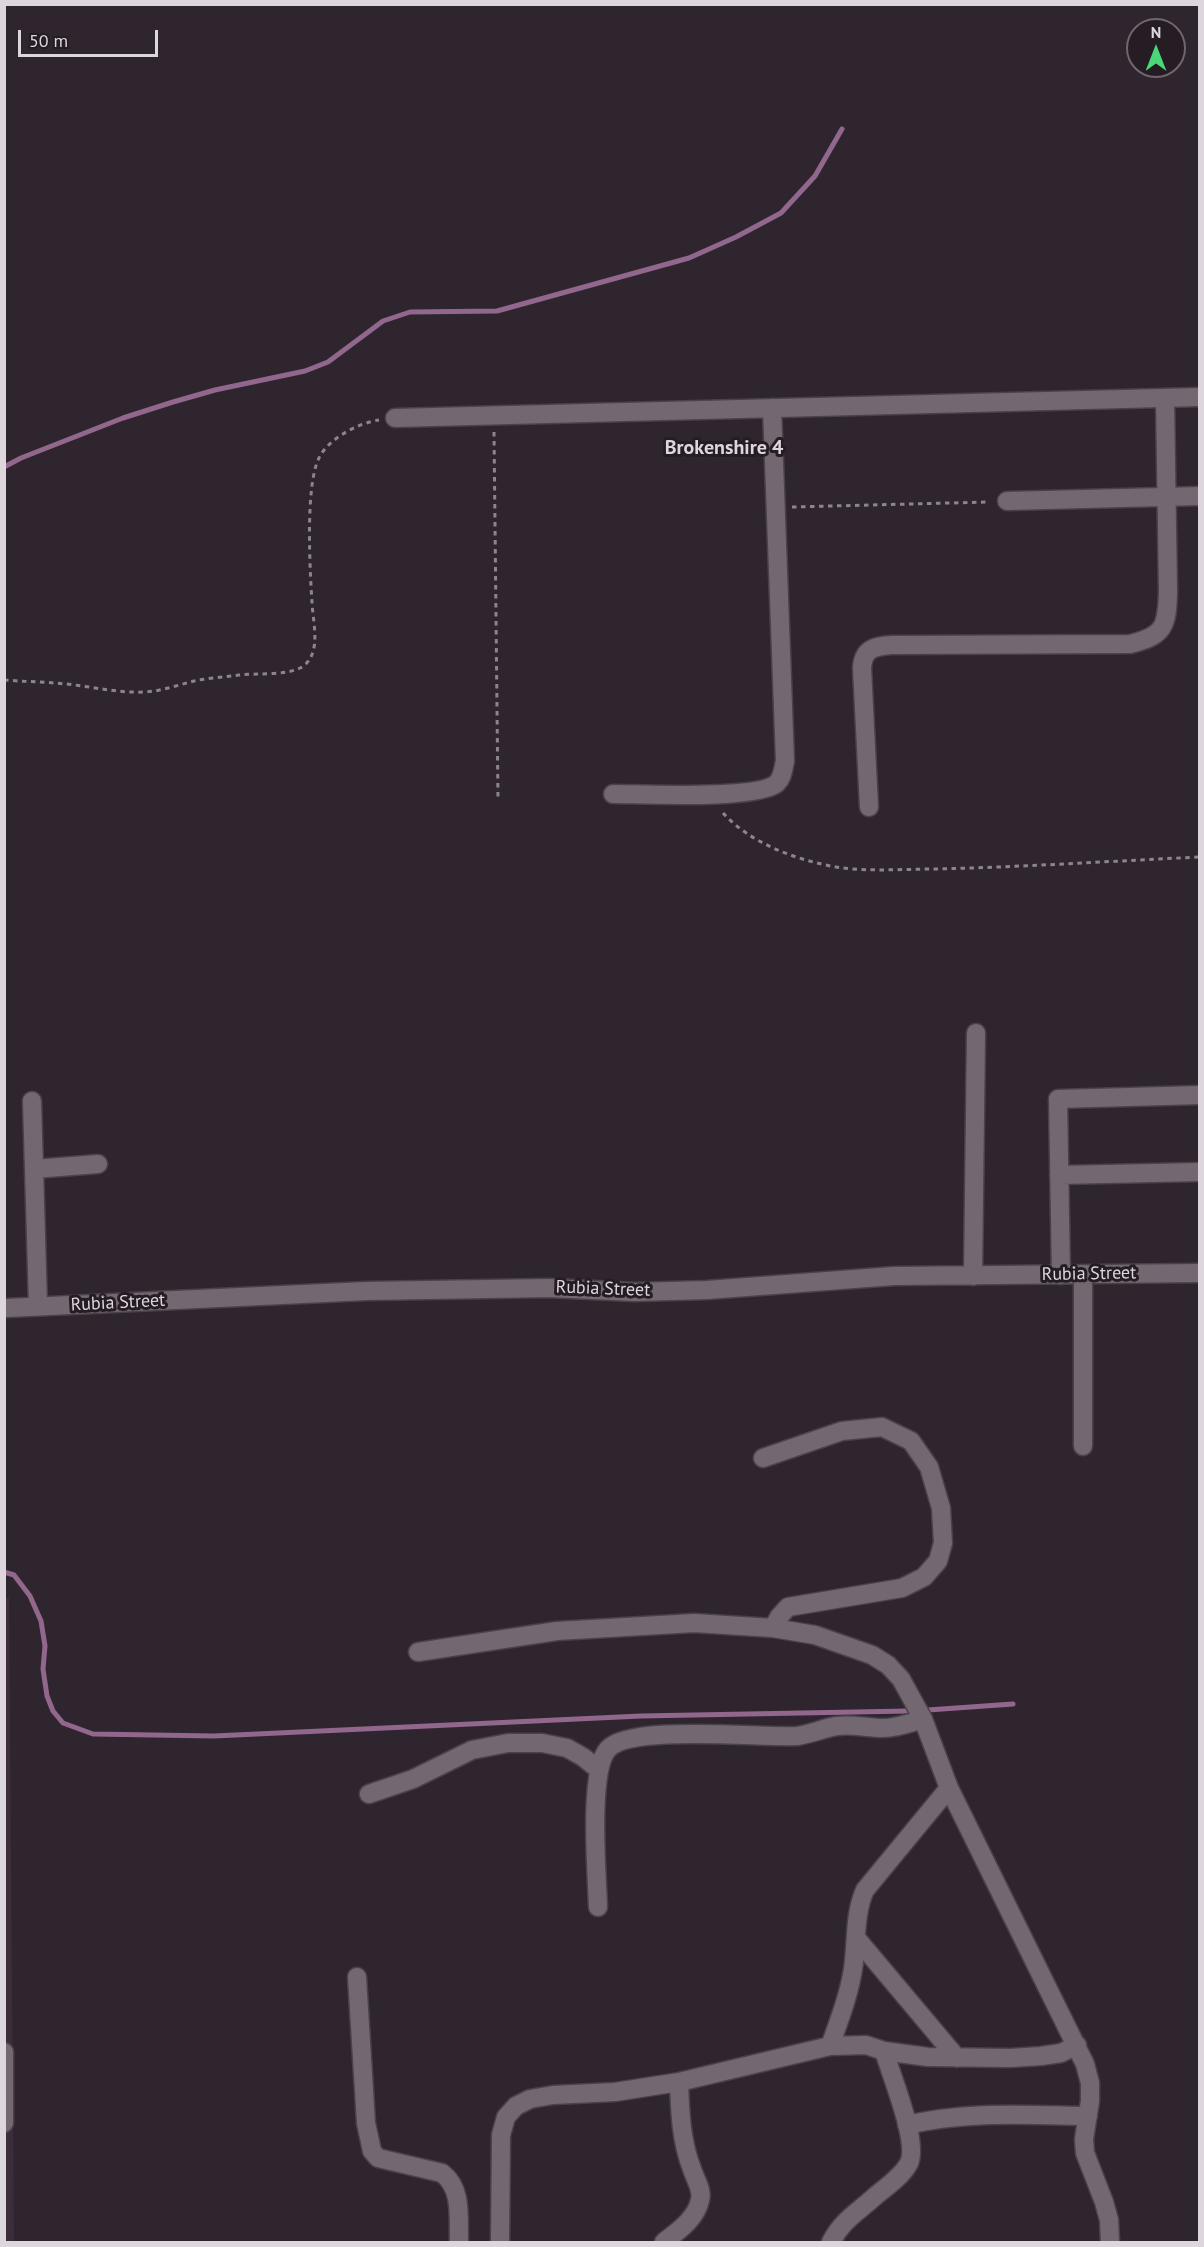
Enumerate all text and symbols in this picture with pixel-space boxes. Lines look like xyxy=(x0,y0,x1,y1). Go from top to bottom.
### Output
scale bar xyxy=(21,18,160,56)
north arrow xyxy=(1126,18,1186,78)
text: N xyxy=(1151,22,1161,42)
text: 50 m xyxy=(29,29,68,52)
district label: Brokenshire 4 xyxy=(665,436,783,460)
street label: Rubia Street xyxy=(1042,1262,1136,1286)
street label: Rubia Street xyxy=(555,1277,651,1301)
street label: Rubia Street xyxy=(70,1290,166,1316)

